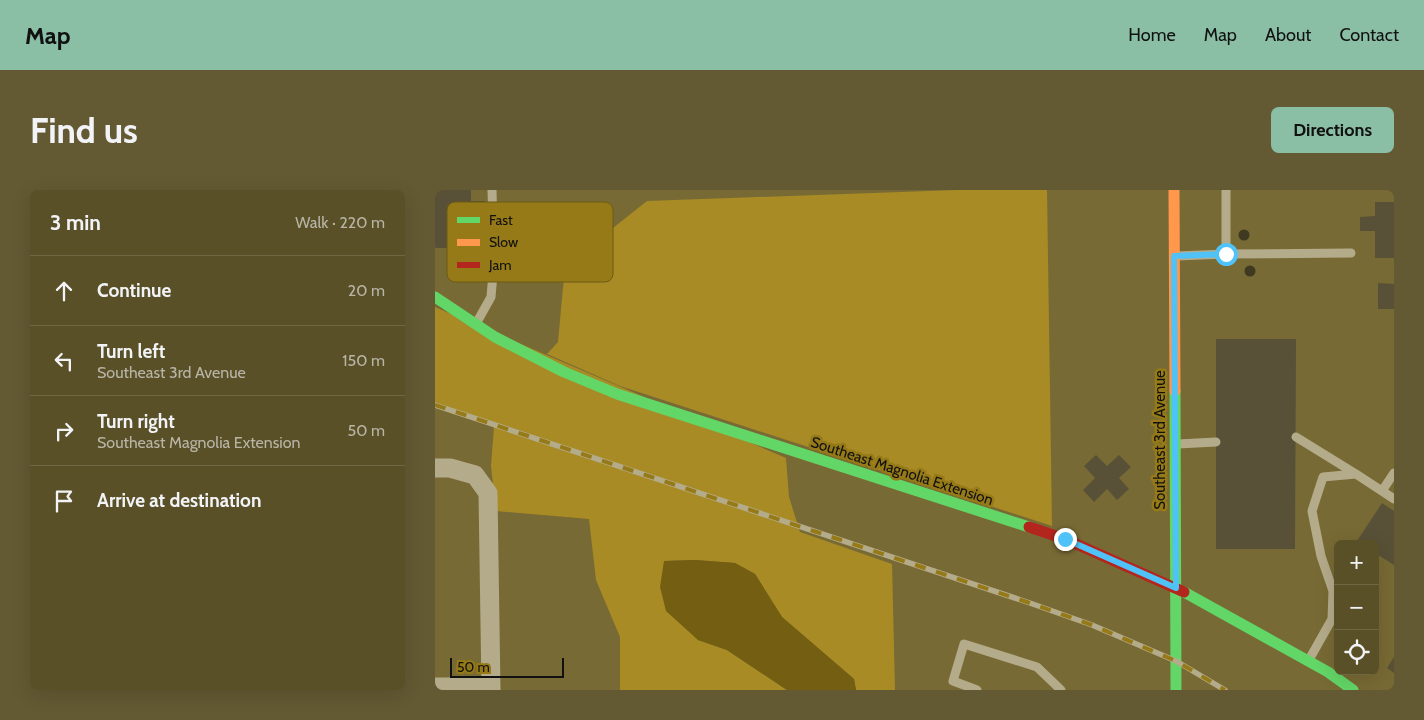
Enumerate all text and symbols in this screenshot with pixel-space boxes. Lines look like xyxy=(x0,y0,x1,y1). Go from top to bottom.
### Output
text: Map xyxy=(25,21,71,50)
text: Home xyxy=(1128,24,1176,46)
text: Map xyxy=(1204,24,1237,46)
text: About xyxy=(1265,24,1311,46)
text: Contact xyxy=(1339,24,1399,46)
button: Directions xyxy=(1271,107,1394,153)
text: Find us xyxy=(30,109,138,152)
legend xyxy=(447,202,613,282)
text: 3 min xyxy=(50,210,101,235)
text: Fast xyxy=(489,211,513,229)
text: Walk · 220 m xyxy=(295,213,385,232)
text: Slow xyxy=(489,233,518,251)
route start xyxy=(1215,243,1238,266)
text: Jam xyxy=(488,256,511,274)
icon: ahead xyxy=(50,277,78,305)
text: Continue xyxy=(97,279,171,302)
text: 20 m xyxy=(348,281,385,300)
text: Turn left xyxy=(97,340,165,363)
icon: left xyxy=(50,347,78,375)
text: 150 m xyxy=(342,351,385,370)
text: Southeast 3rd Avenue xyxy=(97,363,246,382)
street label: Southeast 3rd Avenue xyxy=(1151,370,1169,510)
text: Turn right xyxy=(97,410,175,433)
icon: right xyxy=(50,417,78,445)
text: 50 m xyxy=(348,421,385,440)
text: Southeast Magnolia Extension xyxy=(97,433,301,452)
street label: Southeast Magnolia Extension xyxy=(808,433,996,509)
icon: arrive xyxy=(50,487,78,515)
text: Arrive at destination xyxy=(97,489,261,512)
route end xyxy=(1054,528,1077,551)
map controls xyxy=(1334,540,1379,675)
button: + xyxy=(1334,540,1379,585)
button: − xyxy=(1334,585,1379,630)
button: locate xyxy=(1334,630,1379,675)
scale bar xyxy=(450,655,564,678)
text: 50 m xyxy=(457,658,490,676)

